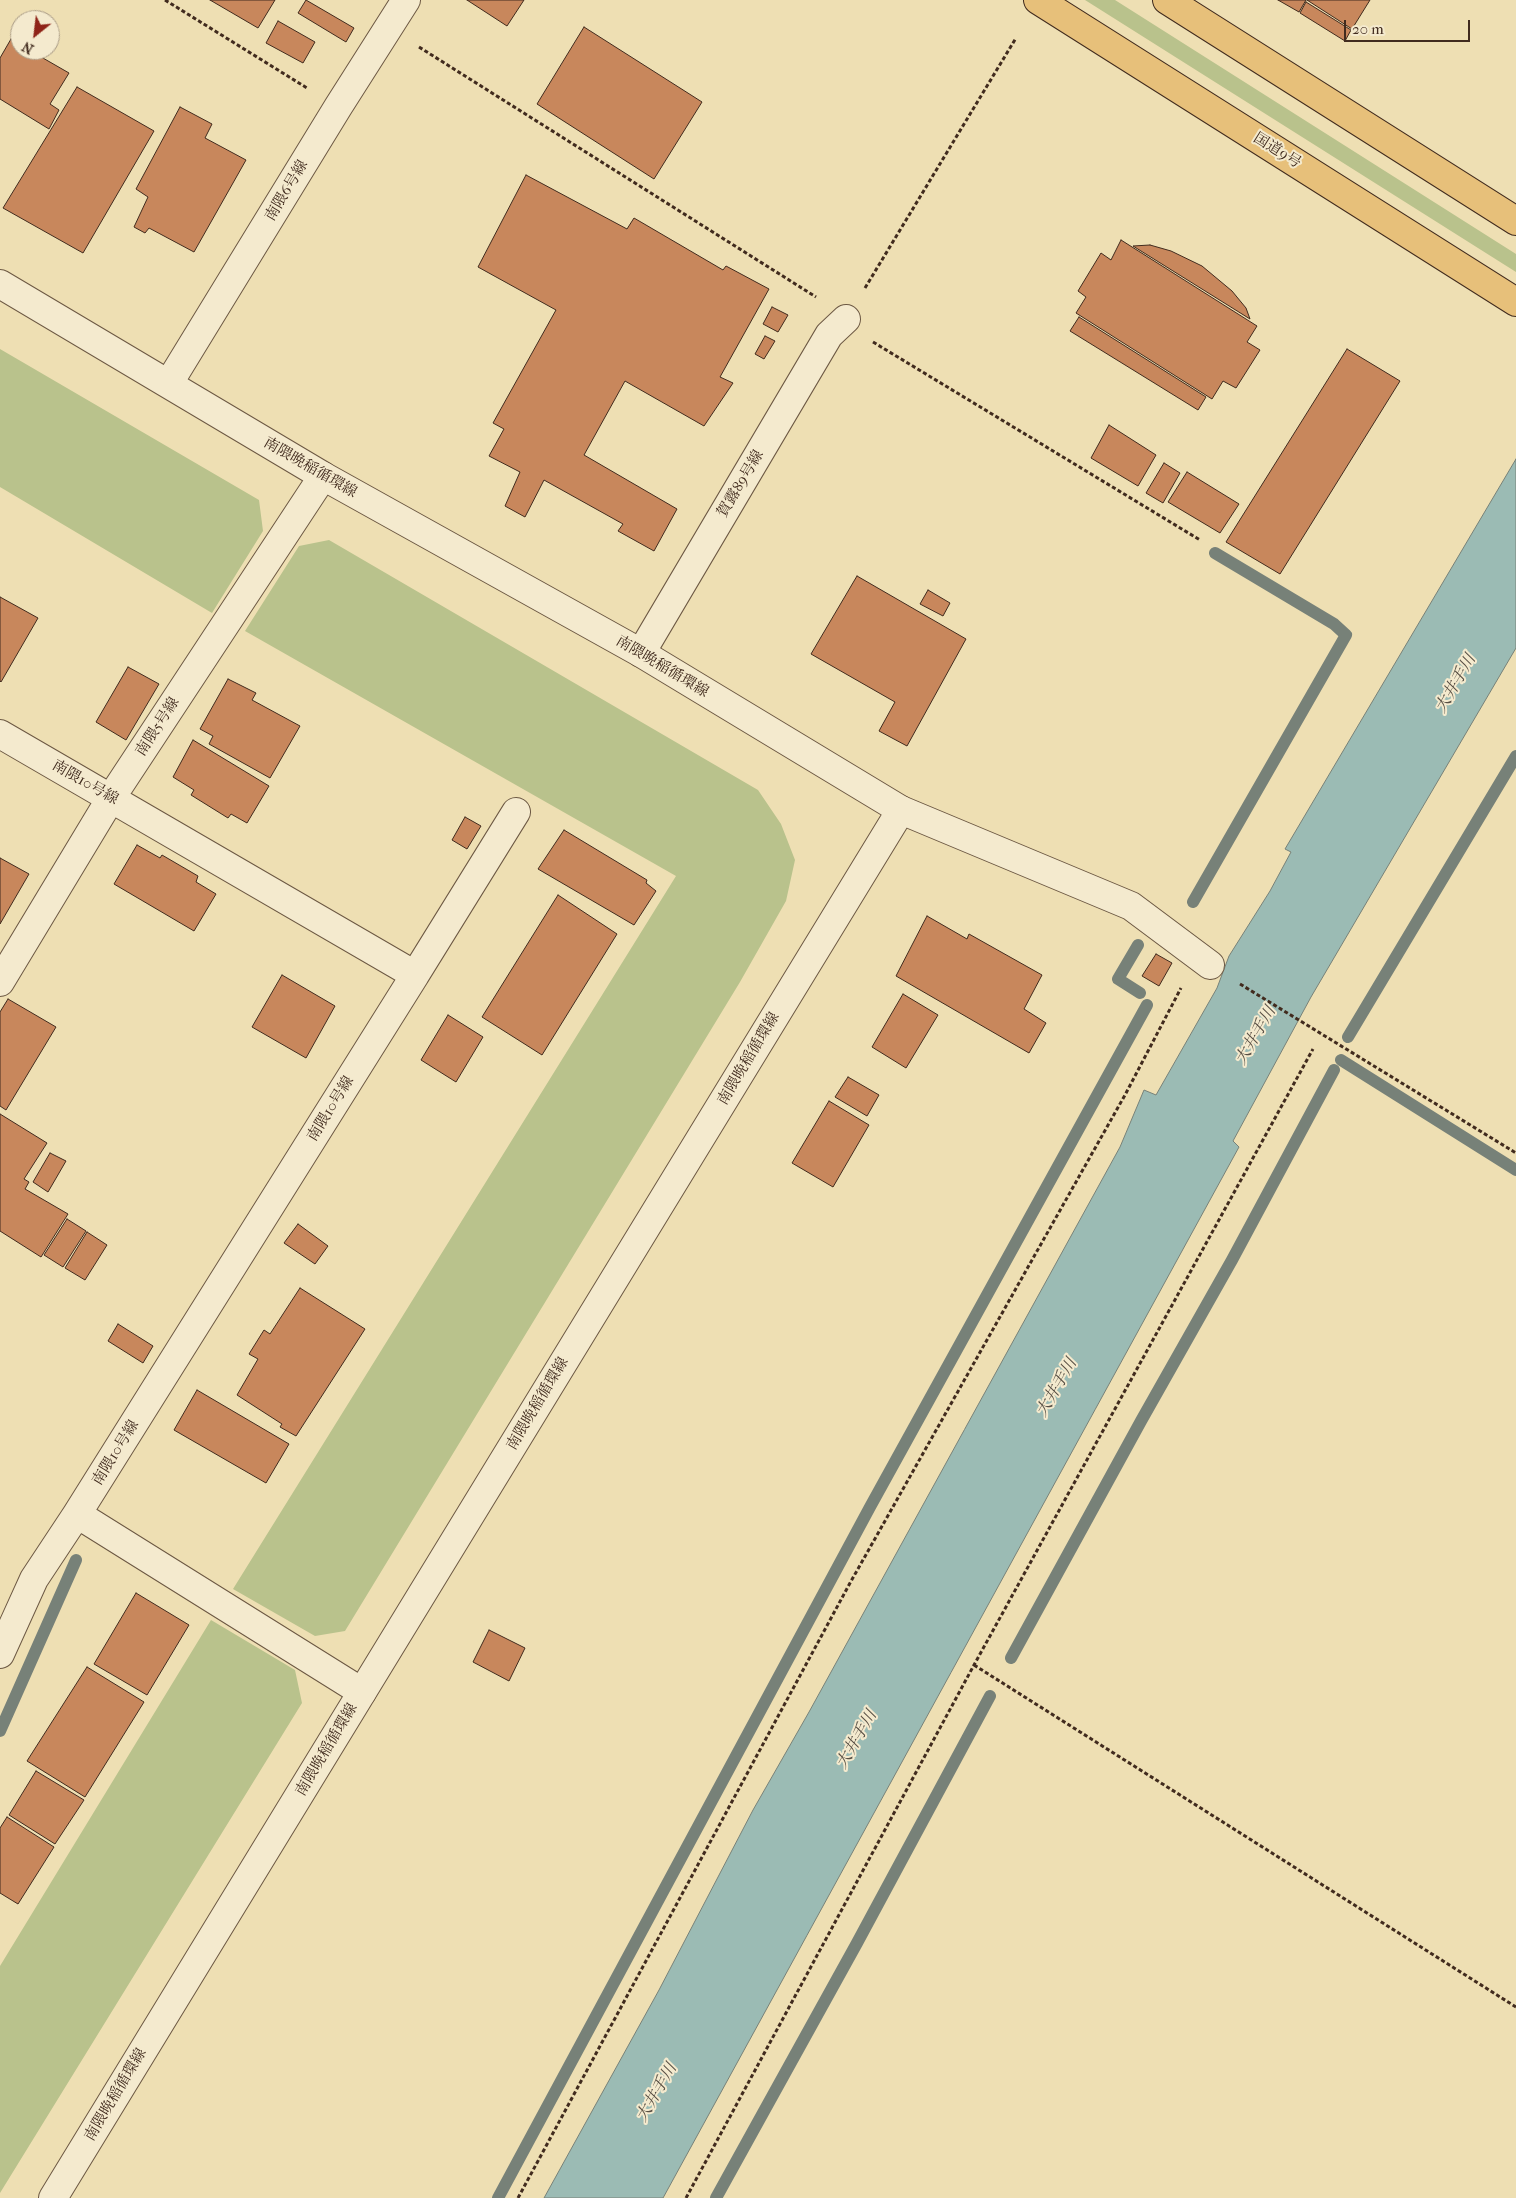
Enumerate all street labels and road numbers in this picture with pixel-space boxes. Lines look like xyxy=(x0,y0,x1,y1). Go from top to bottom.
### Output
street label: 国道9号 xyxy=(1250,129,1304,173)
street label: 南隈6号線 xyxy=(262,157,312,225)
street label: 南隈晩稲循環線 xyxy=(260,434,360,502)
street label: 賀露89号線 xyxy=(714,447,768,521)
street label: 南隈晩稲循環線 xyxy=(612,632,712,702)
street label: 南隈5号線 xyxy=(132,694,184,760)
street label: 南隈10号線 xyxy=(49,757,121,809)
street label: 南隈晩稲循環線 xyxy=(714,1009,784,1109)
street label: 南隈10号線 xyxy=(304,1073,358,1145)
street label: 南隈晩稲循環線 xyxy=(503,1354,573,1454)
street label: 南隈10号線 xyxy=(89,1417,143,1489)
street label: 南隈晩稲循環線 xyxy=(292,1700,362,1800)
street label: 南隈晩稲循環線 xyxy=(81,2045,151,2145)

